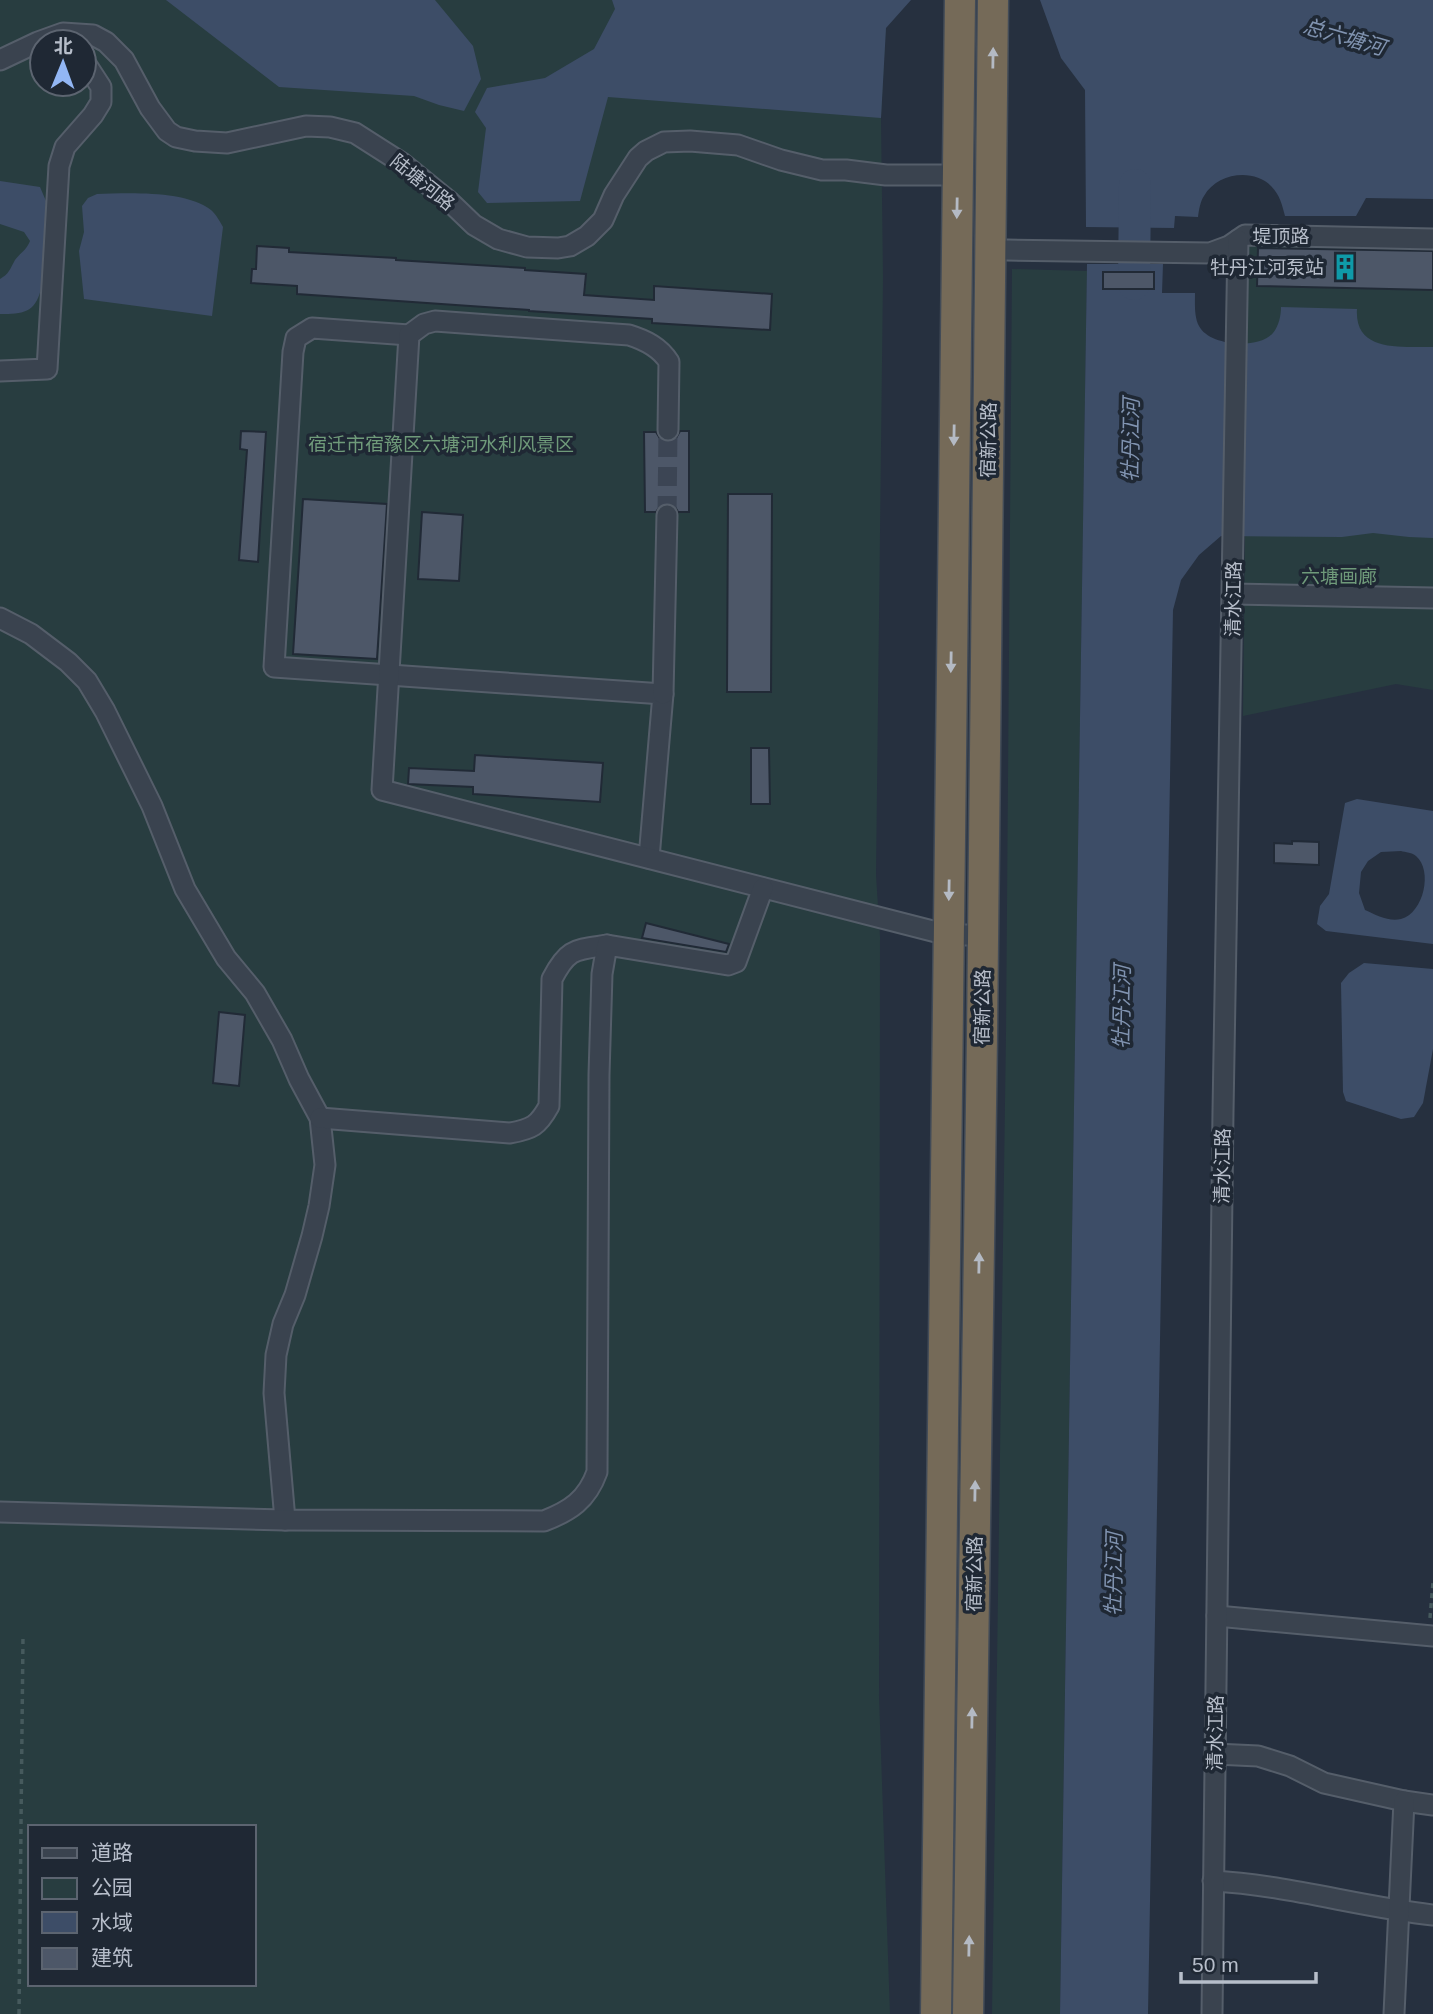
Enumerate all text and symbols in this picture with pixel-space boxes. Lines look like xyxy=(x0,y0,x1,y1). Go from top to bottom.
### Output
water label: 总六塘河 xyxy=(1301,14,1392,60)
north arrow xyxy=(28,28,98,98)
text: 北 xyxy=(54,36,73,57)
one-way arrow xyxy=(987,47,998,69)
street label: 陆塘河路 xyxy=(387,150,459,214)
one-way arrow xyxy=(952,197,963,219)
street label: 堤顶路 xyxy=(1252,226,1310,247)
building icon: 牡丹江河泵站 xyxy=(1330,252,1360,282)
place label: 牡丹江河泵站 xyxy=(1210,257,1324,278)
water label: 牡丹江河 xyxy=(1118,394,1143,482)
street label: 宿新公路 xyxy=(977,402,1000,478)
one-way arrow xyxy=(948,424,960,446)
park label: 宿迁市宿豫区六塘河水利风景区 xyxy=(308,434,574,455)
street label: 清水江路 xyxy=(1222,561,1245,637)
park label: 六塘画廊 xyxy=(1301,566,1377,587)
one-way arrow xyxy=(945,652,957,674)
one-way arrow xyxy=(943,879,954,901)
water label: 牡丹江河 xyxy=(1109,961,1134,1049)
street label: 宿新公路 xyxy=(971,969,994,1045)
street label: 清水江路 xyxy=(1211,1128,1234,1204)
one-way arrow xyxy=(973,1252,985,1274)
one-way arrow xyxy=(970,1480,981,1502)
water label: 牡丹江河 xyxy=(1101,1528,1126,1616)
street label: 宿新公路 xyxy=(963,1536,986,1612)
street label: 清水江路 xyxy=(1204,1695,1227,1771)
one-way arrow xyxy=(966,1707,978,1729)
legend xyxy=(28,1825,256,1986)
text: 道路 xyxy=(91,1841,133,1864)
text: 公园 xyxy=(91,1876,133,1899)
text: 水域 xyxy=(91,1911,133,1934)
one-way arrow xyxy=(963,1935,974,1957)
scale bar xyxy=(1181,1940,1316,1984)
text: 建筑 xyxy=(91,1946,133,1969)
text: 50 m xyxy=(1192,1953,1239,1976)

